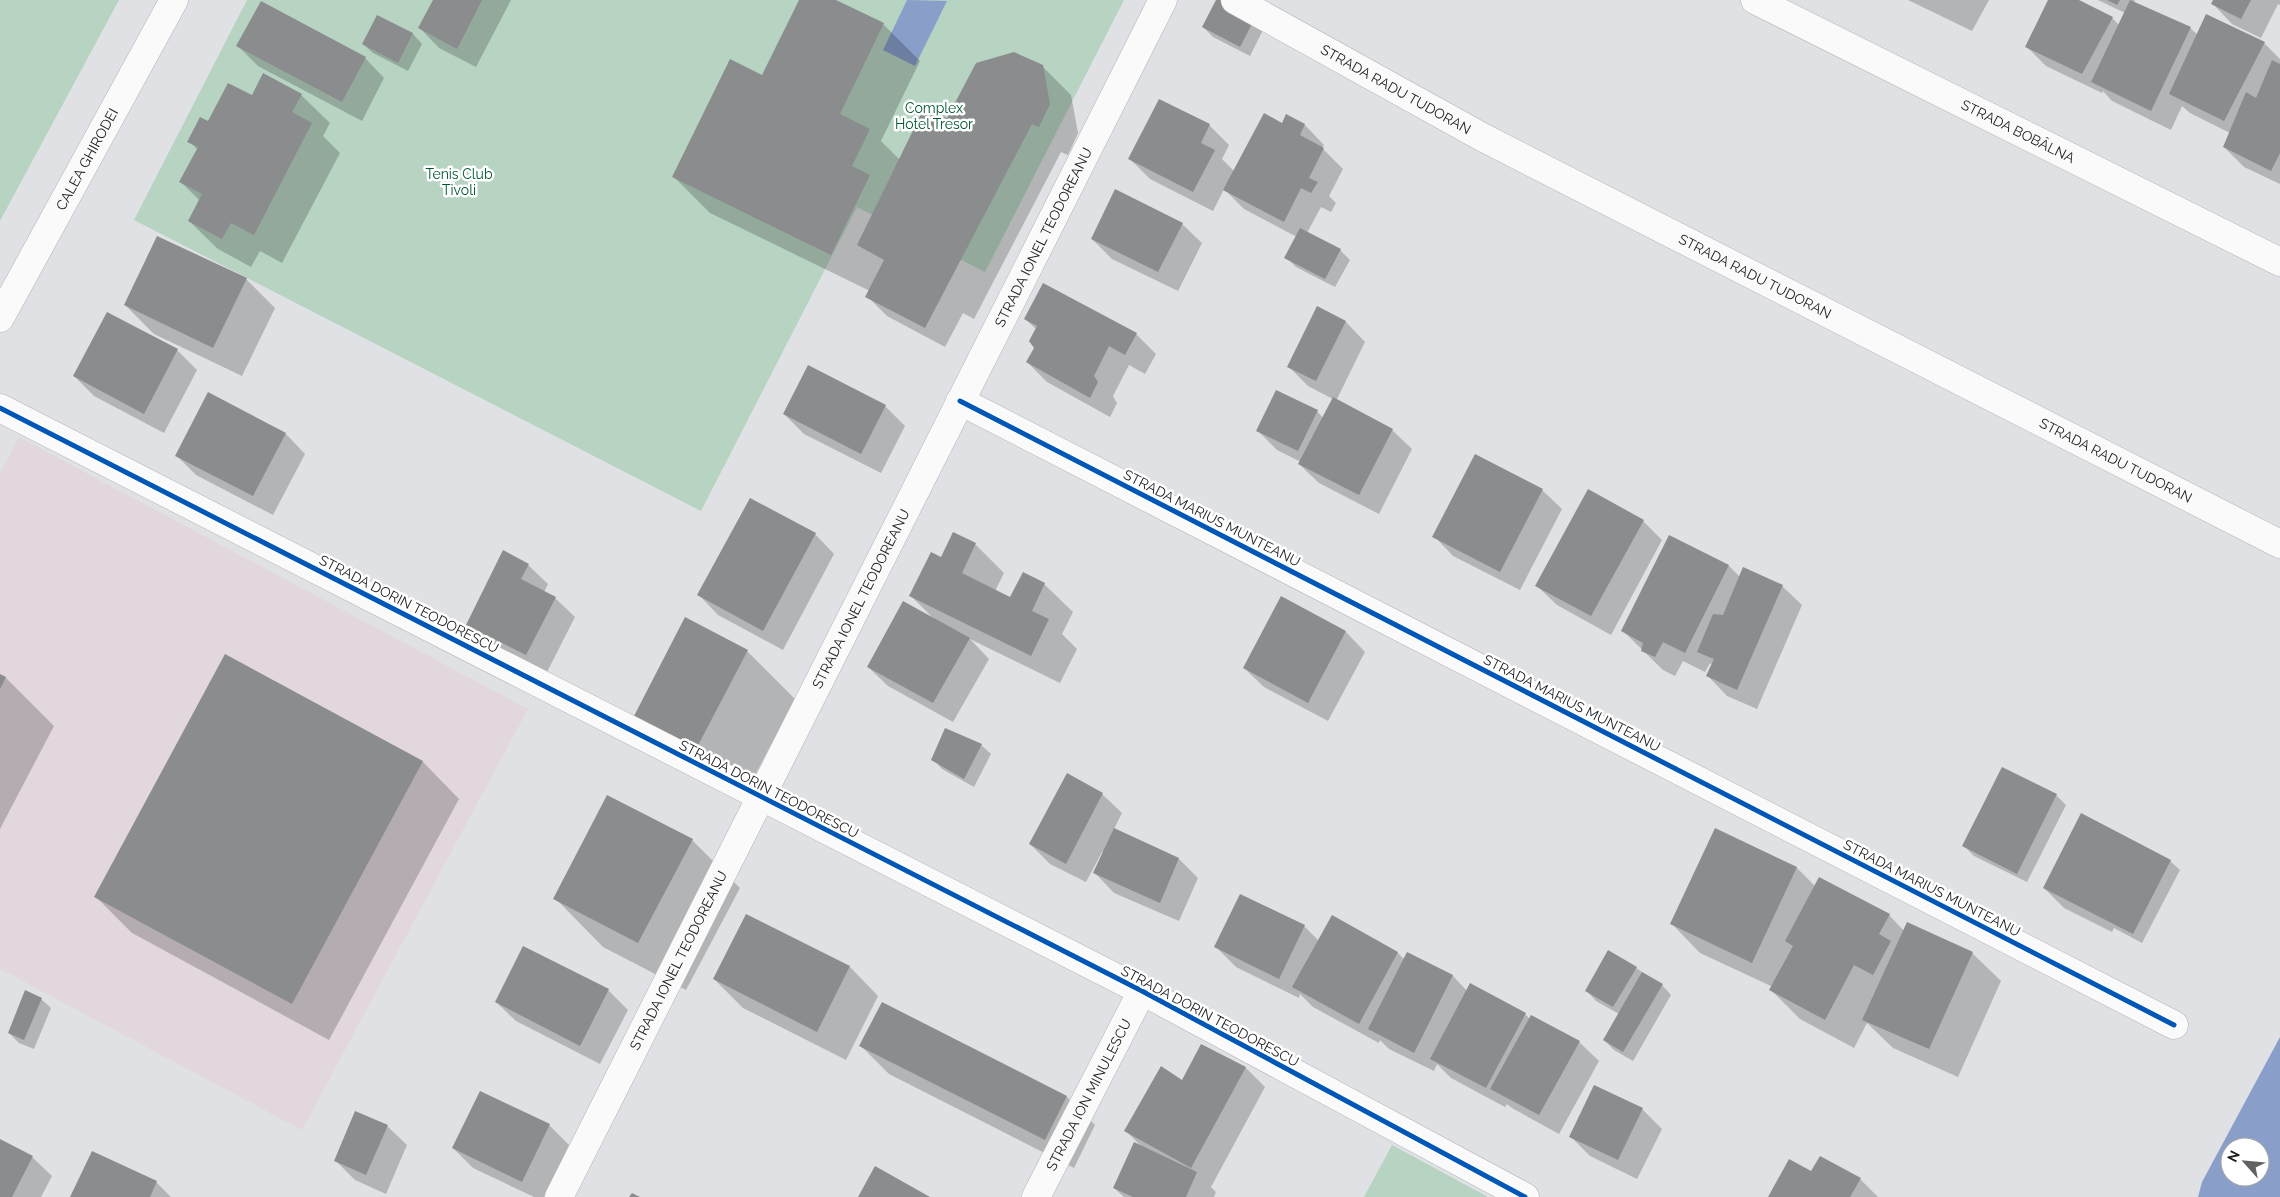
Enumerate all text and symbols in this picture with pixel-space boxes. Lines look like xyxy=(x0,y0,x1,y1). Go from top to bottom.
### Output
street label: STRADA RADU TUDORAN xyxy=(1318,41,1474,137)
street label: STRADA BOBÂLNA xyxy=(1959,96,2078,167)
park label: Complex Hotel Tresor xyxy=(895,100,973,132)
street label: CALEA GHIRODEI xyxy=(53,105,121,213)
street label: STRADA IONEL TEODOREANU xyxy=(991,145,1095,330)
park label: Tenis Club Tivoli xyxy=(425,166,493,198)
street label: STRADA RADU TUDORAN xyxy=(1676,231,1834,322)
street label: STRADA RADU TUDORAN xyxy=(2037,415,2195,506)
street label: STRADA MARIUS MUNTEANU xyxy=(1121,466,1303,570)
street label: STRADA IONEL TEODOREANU xyxy=(809,507,913,691)
street label: STRADA DORIN TEODORESCU xyxy=(317,552,501,656)
street label: STRADA MARIUS MUNTEANU xyxy=(1481,651,1663,755)
street label: STRADA DORIN TEODORESCU xyxy=(677,737,861,841)
street label: STRADA MARIUS MUNTEANU xyxy=(1841,836,2023,940)
street label: STRADA IONEL TEODOREANU xyxy=(626,868,730,1053)
street label: STRADA DORIN TEODORESCU xyxy=(1118,962,1302,1070)
street label: STRADA ION MINULESCU xyxy=(1043,1016,1134,1173)
north arrow xyxy=(2220,1137,2270,1187)
text: N xyxy=(2224,1148,2243,1164)

